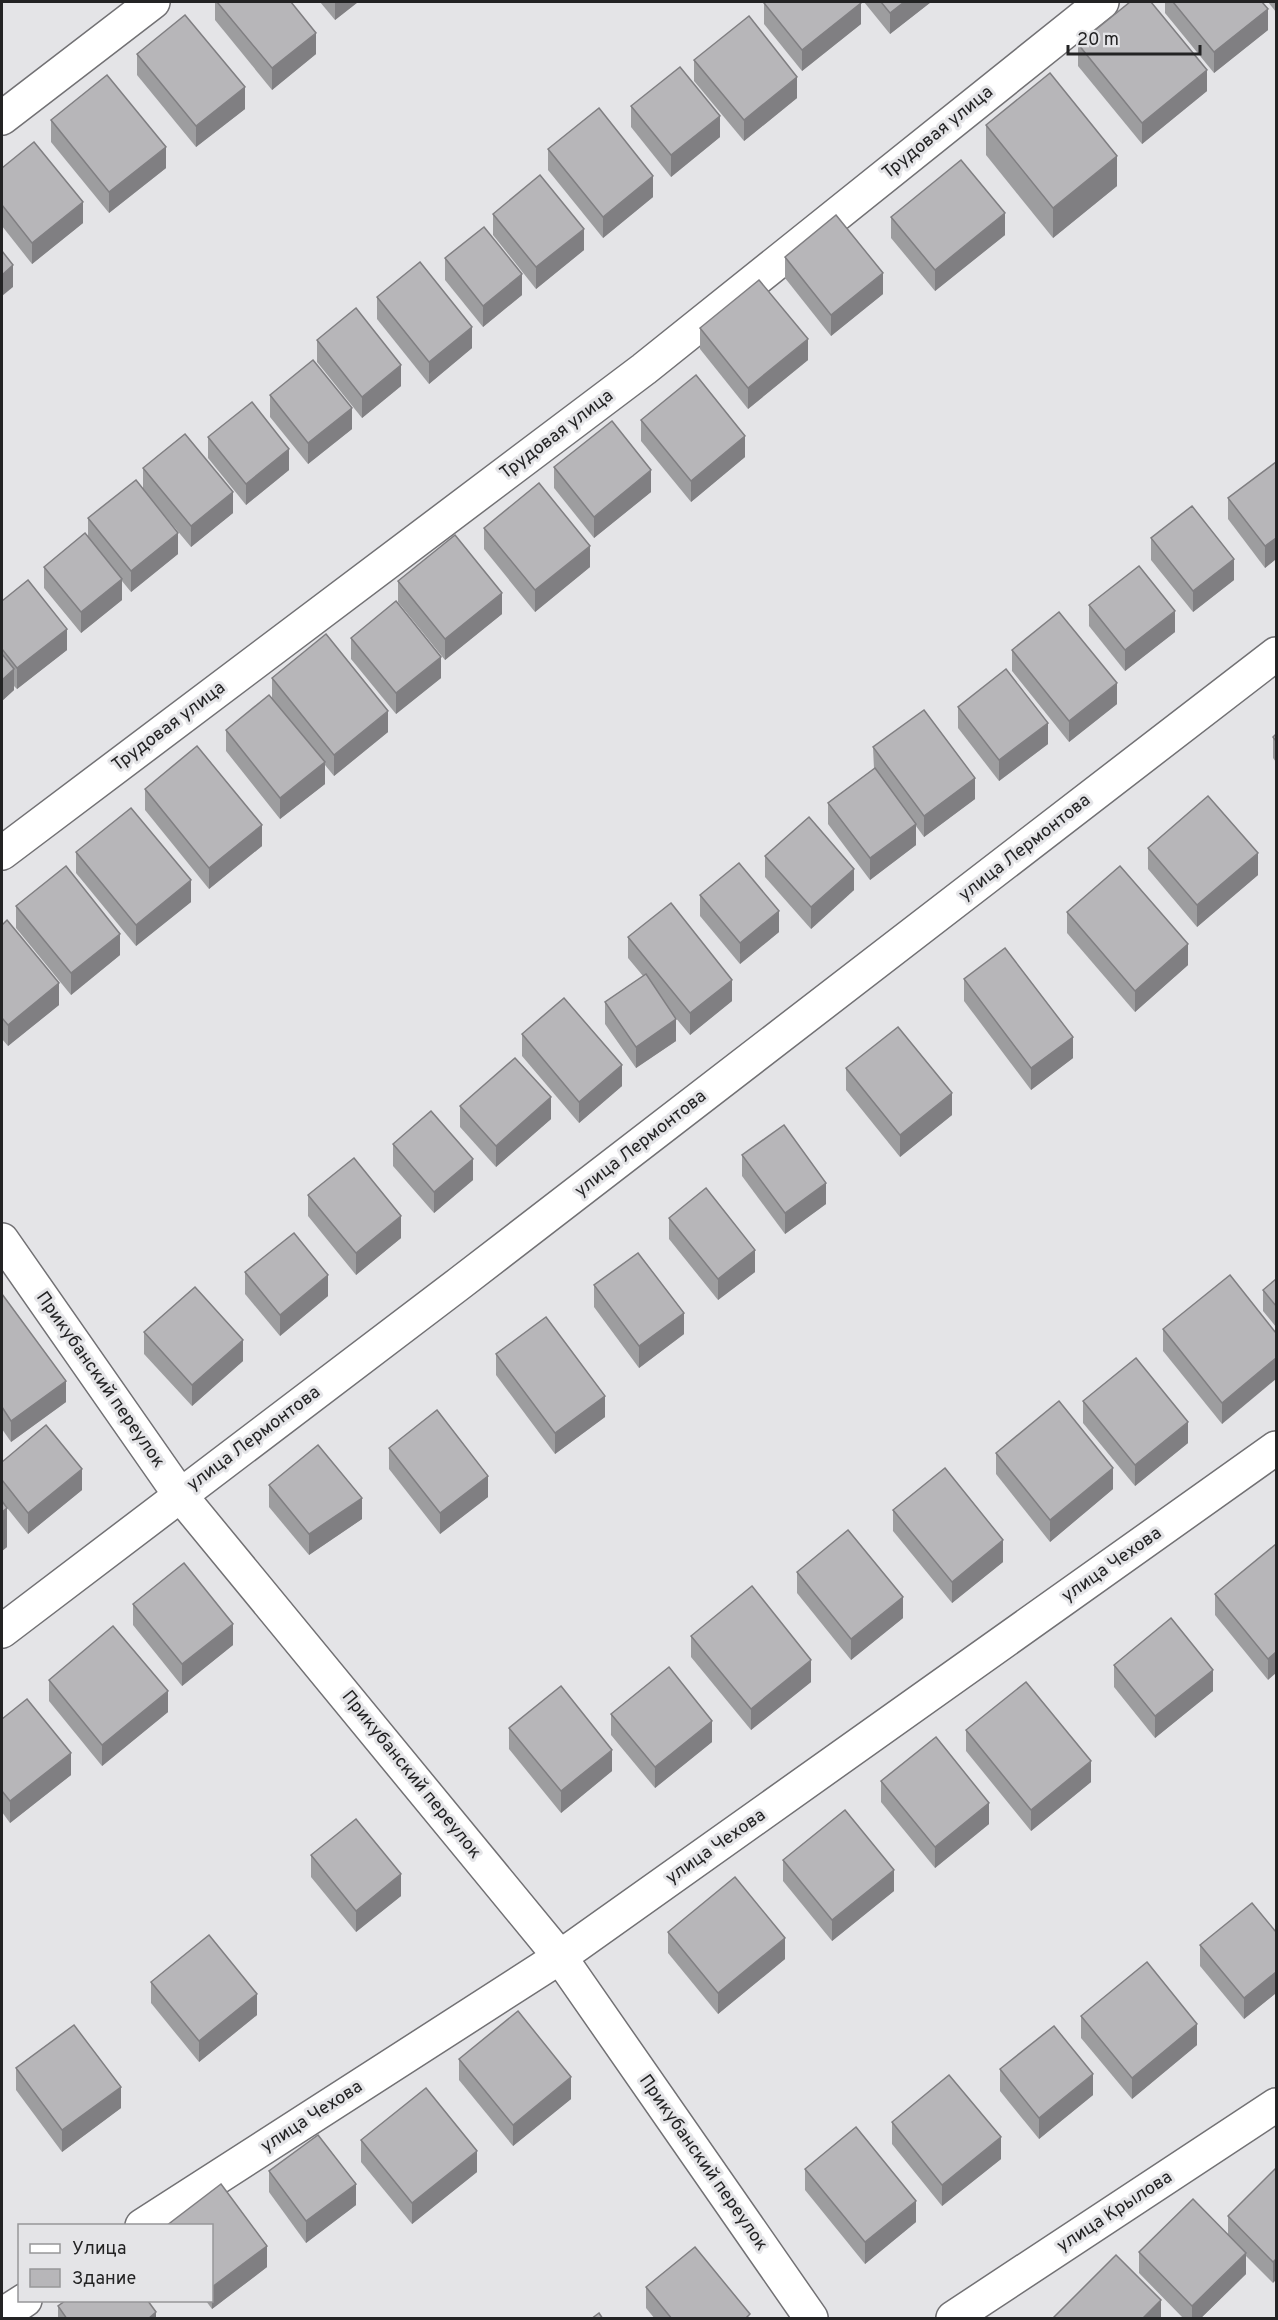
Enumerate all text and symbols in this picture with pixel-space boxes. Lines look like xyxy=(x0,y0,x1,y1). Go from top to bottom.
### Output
scale bar xyxy=(1068,18,1200,56)
text: 20 m xyxy=(1077,29,1119,52)
street label: Трудовая улица xyxy=(878,81,998,185)
street label: Трудовая улица xyxy=(496,385,618,485)
street label: Трудовая улица xyxy=(108,677,230,777)
street label: улица Лермонтова xyxy=(954,789,1096,907)
street label: улица Лермонтова xyxy=(570,1085,712,1203)
street label: Прикубанский переулок xyxy=(30,1287,170,1473)
street label: улица Лермонтова xyxy=(183,1381,325,1497)
street label: улица Чехова xyxy=(1058,1522,1166,1608)
street label: Прикубанский переулок xyxy=(336,1686,486,1864)
street label: улица Чехова xyxy=(662,1804,770,1890)
street label: Прикубанский переулок xyxy=(633,2070,773,2256)
street label: улица Чехова xyxy=(257,2076,367,2158)
street label: улица Крылова xyxy=(1053,2166,1177,2258)
legend xyxy=(18,2224,213,2302)
text: Улица xyxy=(72,2238,126,2261)
text: Здание xyxy=(72,2268,136,2291)

